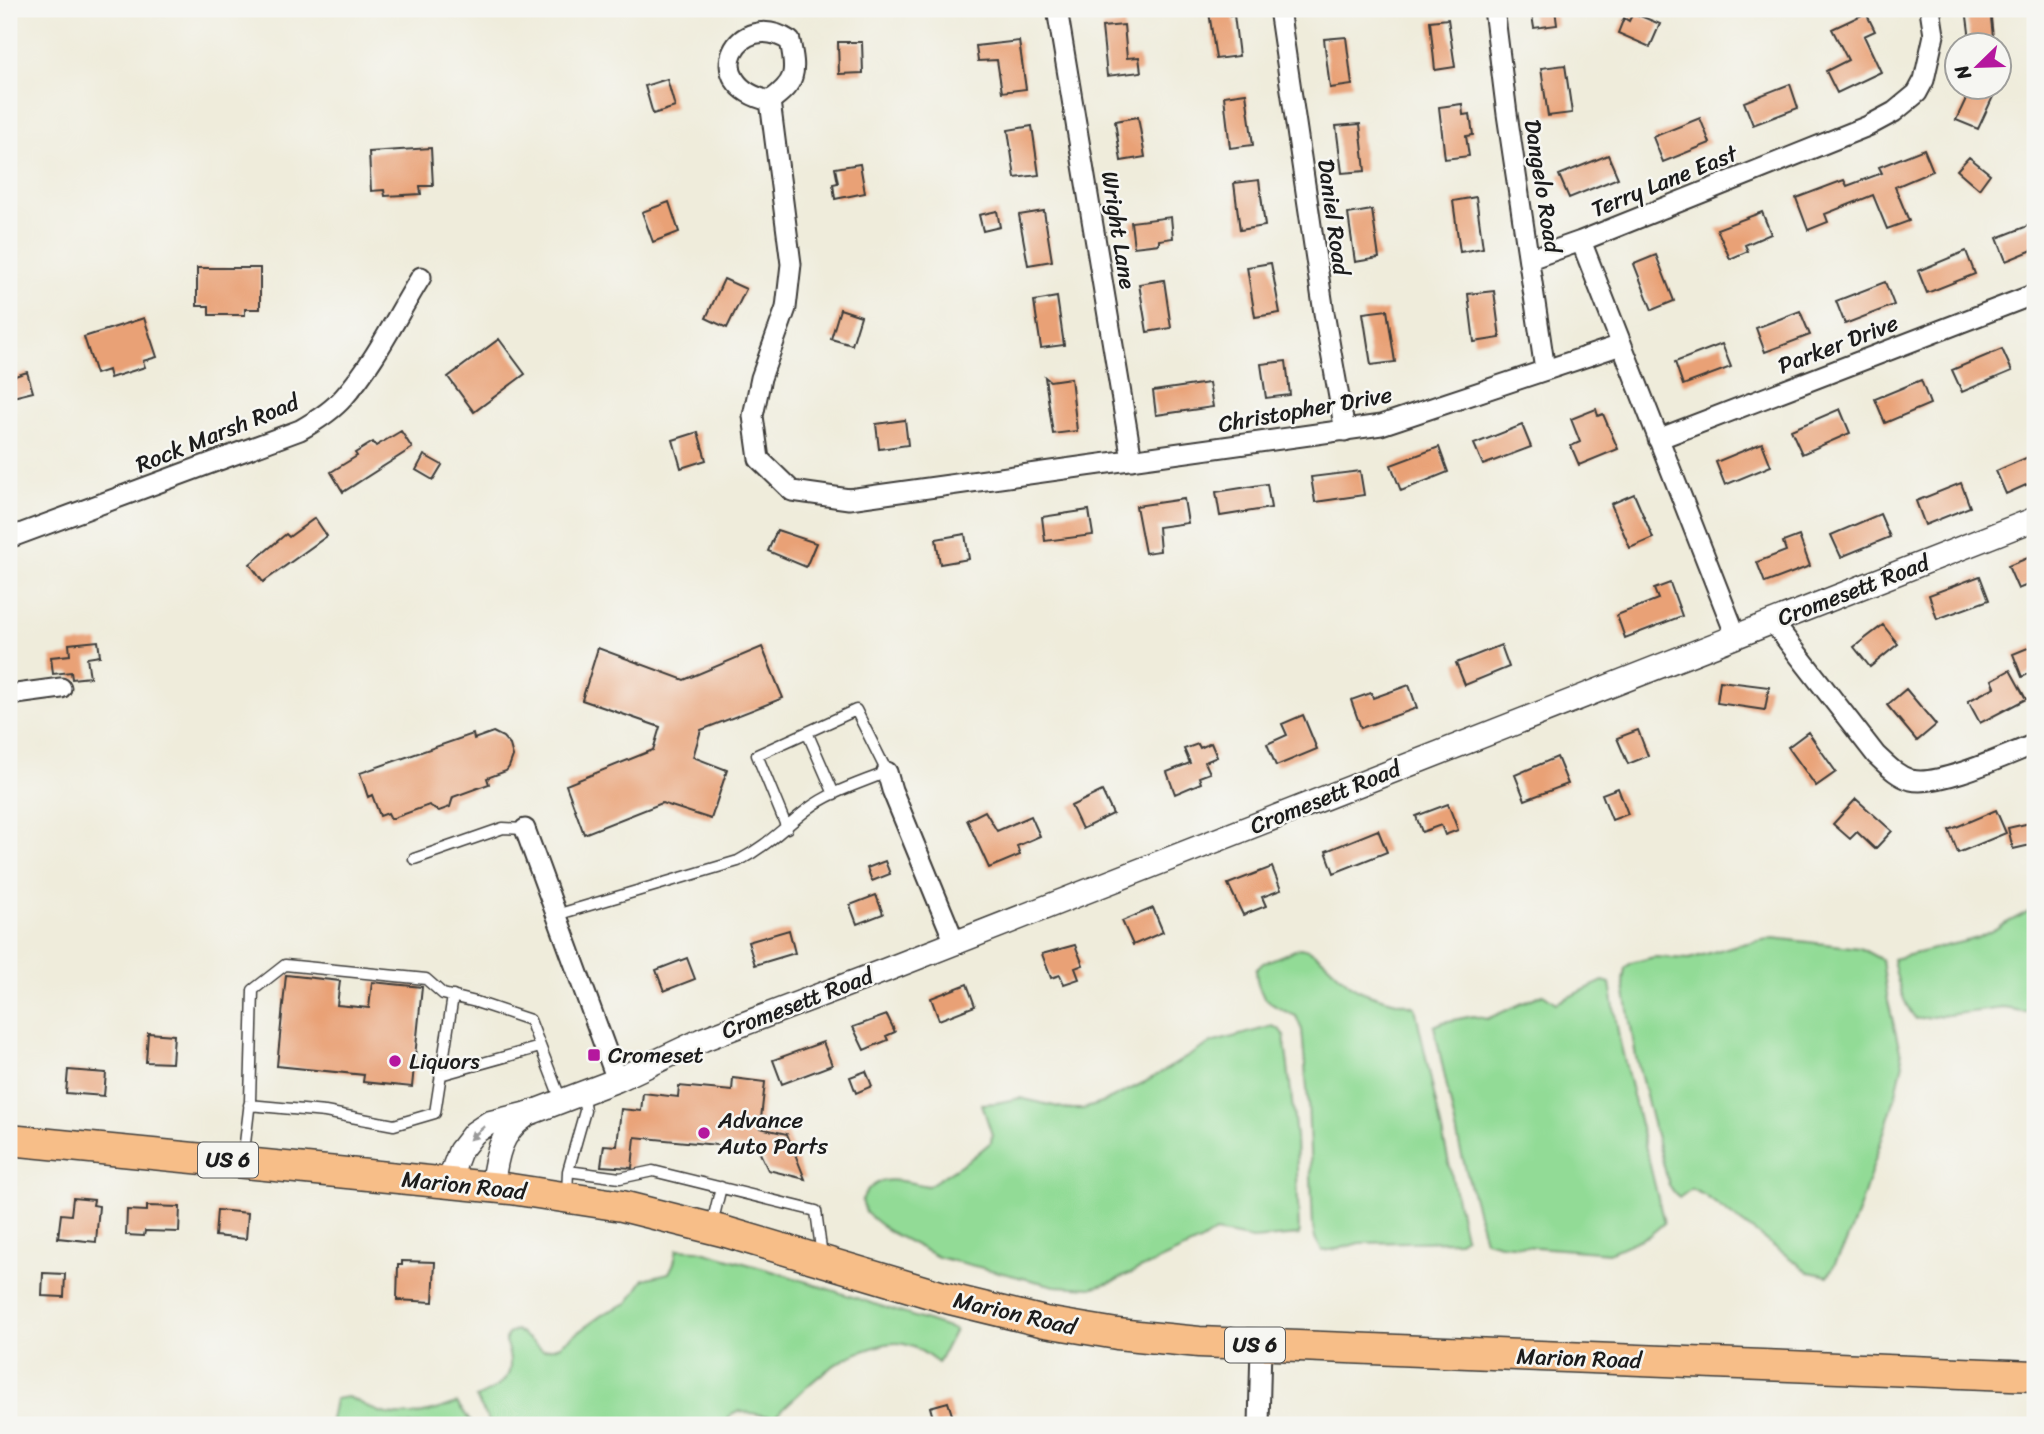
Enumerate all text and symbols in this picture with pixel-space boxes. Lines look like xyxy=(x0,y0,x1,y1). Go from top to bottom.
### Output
north arrow xyxy=(1942,32,2012,102)
text: N xyxy=(1945,59,1981,86)
street label: Dangelo Road xyxy=(1512,117,1574,257)
street label: Terry Lane East xyxy=(1585,133,1745,229)
street label: Daniel Road xyxy=(1305,156,1362,280)
street label: Wright Lane xyxy=(1089,168,1148,292)
street label: Parker Drive xyxy=(1772,303,1905,386)
street label: Christopher Drive xyxy=(1215,374,1396,445)
street label: Rock Marsh Road xyxy=(129,381,307,485)
street label: Cromesett Road xyxy=(1771,542,1937,638)
street label: Cromesett Road xyxy=(1243,748,1409,846)
street label: Cromesett Road xyxy=(715,955,881,1051)
place label: Cromeset xyxy=(608,1035,704,1076)
place label: Liquors xyxy=(409,1041,480,1082)
marker: Cromeset xyxy=(586,1047,602,1063)
marker: Liquors xyxy=(387,1053,403,1069)
place label: Advance Auto Parts xyxy=(717,1100,828,1167)
one-way arrow xyxy=(468,1125,486,1141)
marker: Advance Auto Parts xyxy=(696,1125,712,1141)
road number: US 6 xyxy=(198,1142,258,1178)
street label: Marion Road xyxy=(400,1159,530,1213)
street label: Marion Road xyxy=(949,1279,1082,1348)
road number: US 6 xyxy=(1225,1328,1285,1362)
street label: Marion Road xyxy=(1516,1336,1644,1381)

